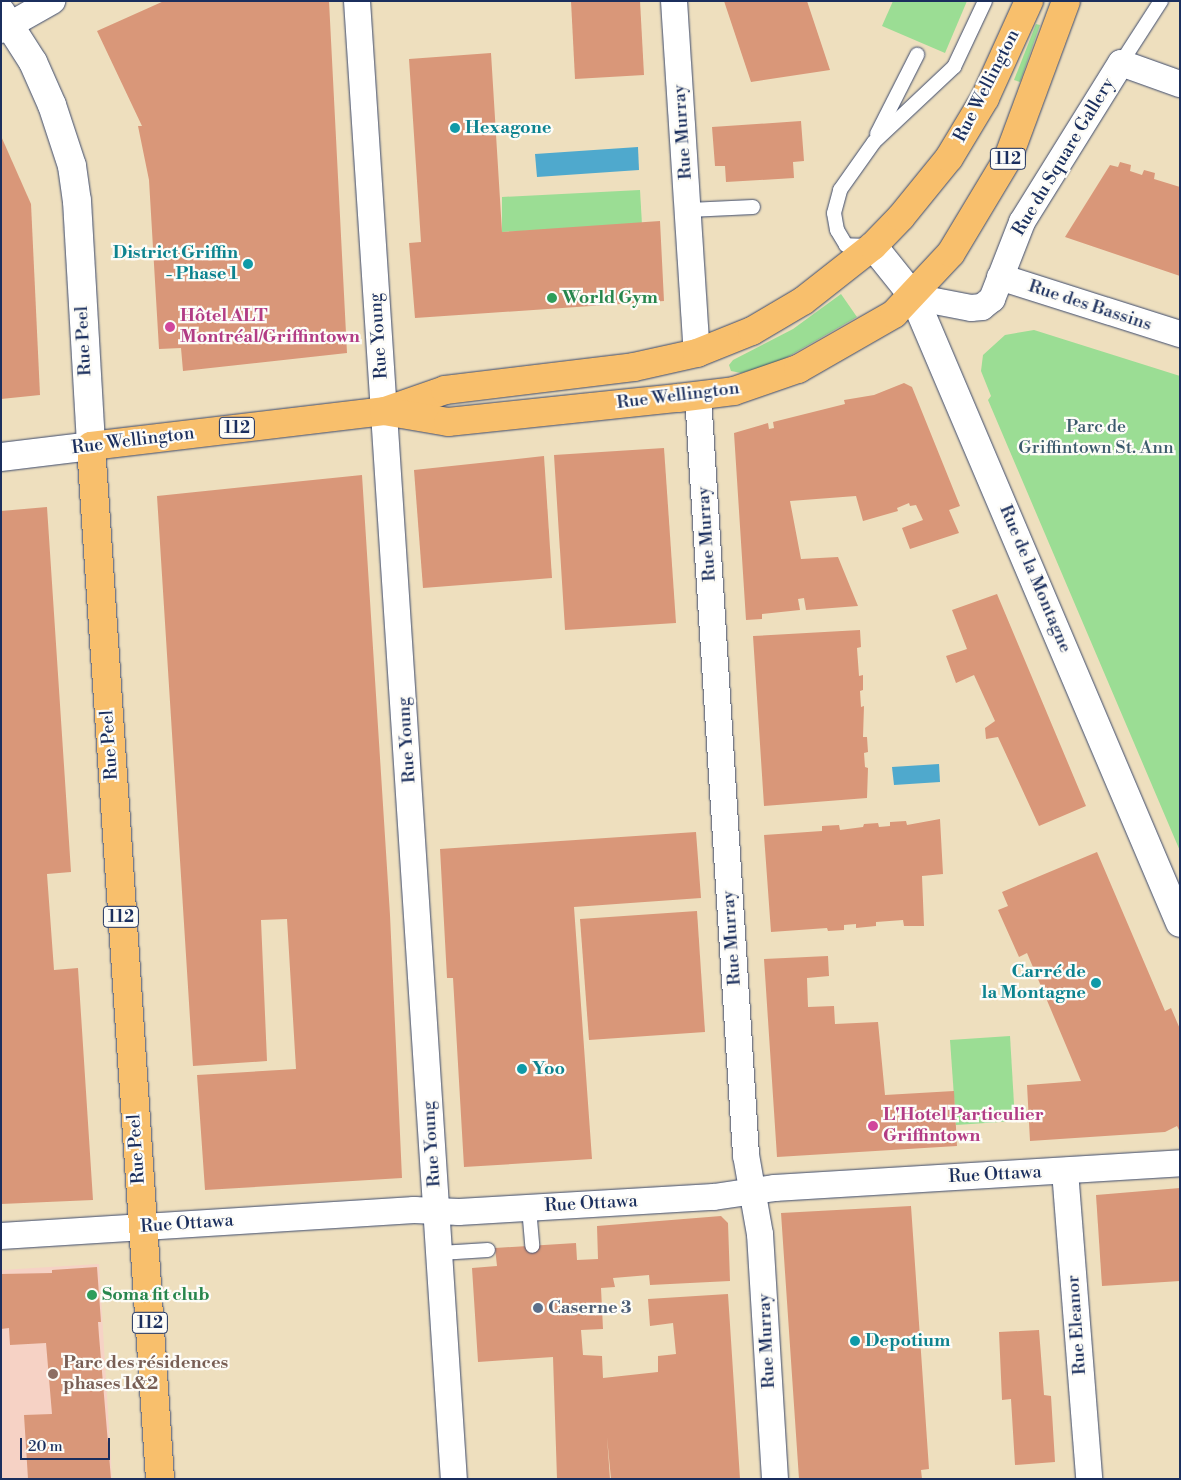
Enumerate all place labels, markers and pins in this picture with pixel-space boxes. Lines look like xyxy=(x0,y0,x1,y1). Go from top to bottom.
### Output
place label: Hexagone xyxy=(465,117,551,139)
marker: Hexagone xyxy=(449,122,461,134)
place label: District Griffin - Phase 1 xyxy=(113,243,238,286)
marker: District Griffin - Phase 1 xyxy=(242,258,254,270)
place label: World Gym xyxy=(562,287,658,309)
marker: World Gym xyxy=(546,292,558,304)
place label: Hôtel ALT Montréal/Griffintown xyxy=(180,306,360,348)
marker: Hôtel ALT Montréal/Griffintown xyxy=(164,321,176,333)
place label: Carré de la Montagne xyxy=(982,962,1086,1004)
marker: Carré de la Montagne xyxy=(1090,977,1102,989)
place label: Yoo xyxy=(532,1058,565,1080)
marker: Yoo xyxy=(516,1063,528,1075)
place label: L'Hotel Particulier Griffintown xyxy=(883,1105,1044,1148)
marker: L'Hotel Particulier Griffintown xyxy=(867,1120,879,1132)
place label: Soma fit club xyxy=(102,1284,210,1306)
marker: Soma fit club xyxy=(86,1289,98,1301)
place label: Caserne 3 xyxy=(548,1297,631,1319)
marker: Caserne 3 xyxy=(532,1302,544,1314)
place label: Depotium xyxy=(865,1330,950,1352)
marker: Depotium xyxy=(849,1335,861,1347)
place label: Parc des résidences phases 1&2 xyxy=(63,1353,228,1396)
marker: Parc des résidences phases 1&2 xyxy=(47,1368,59,1380)

